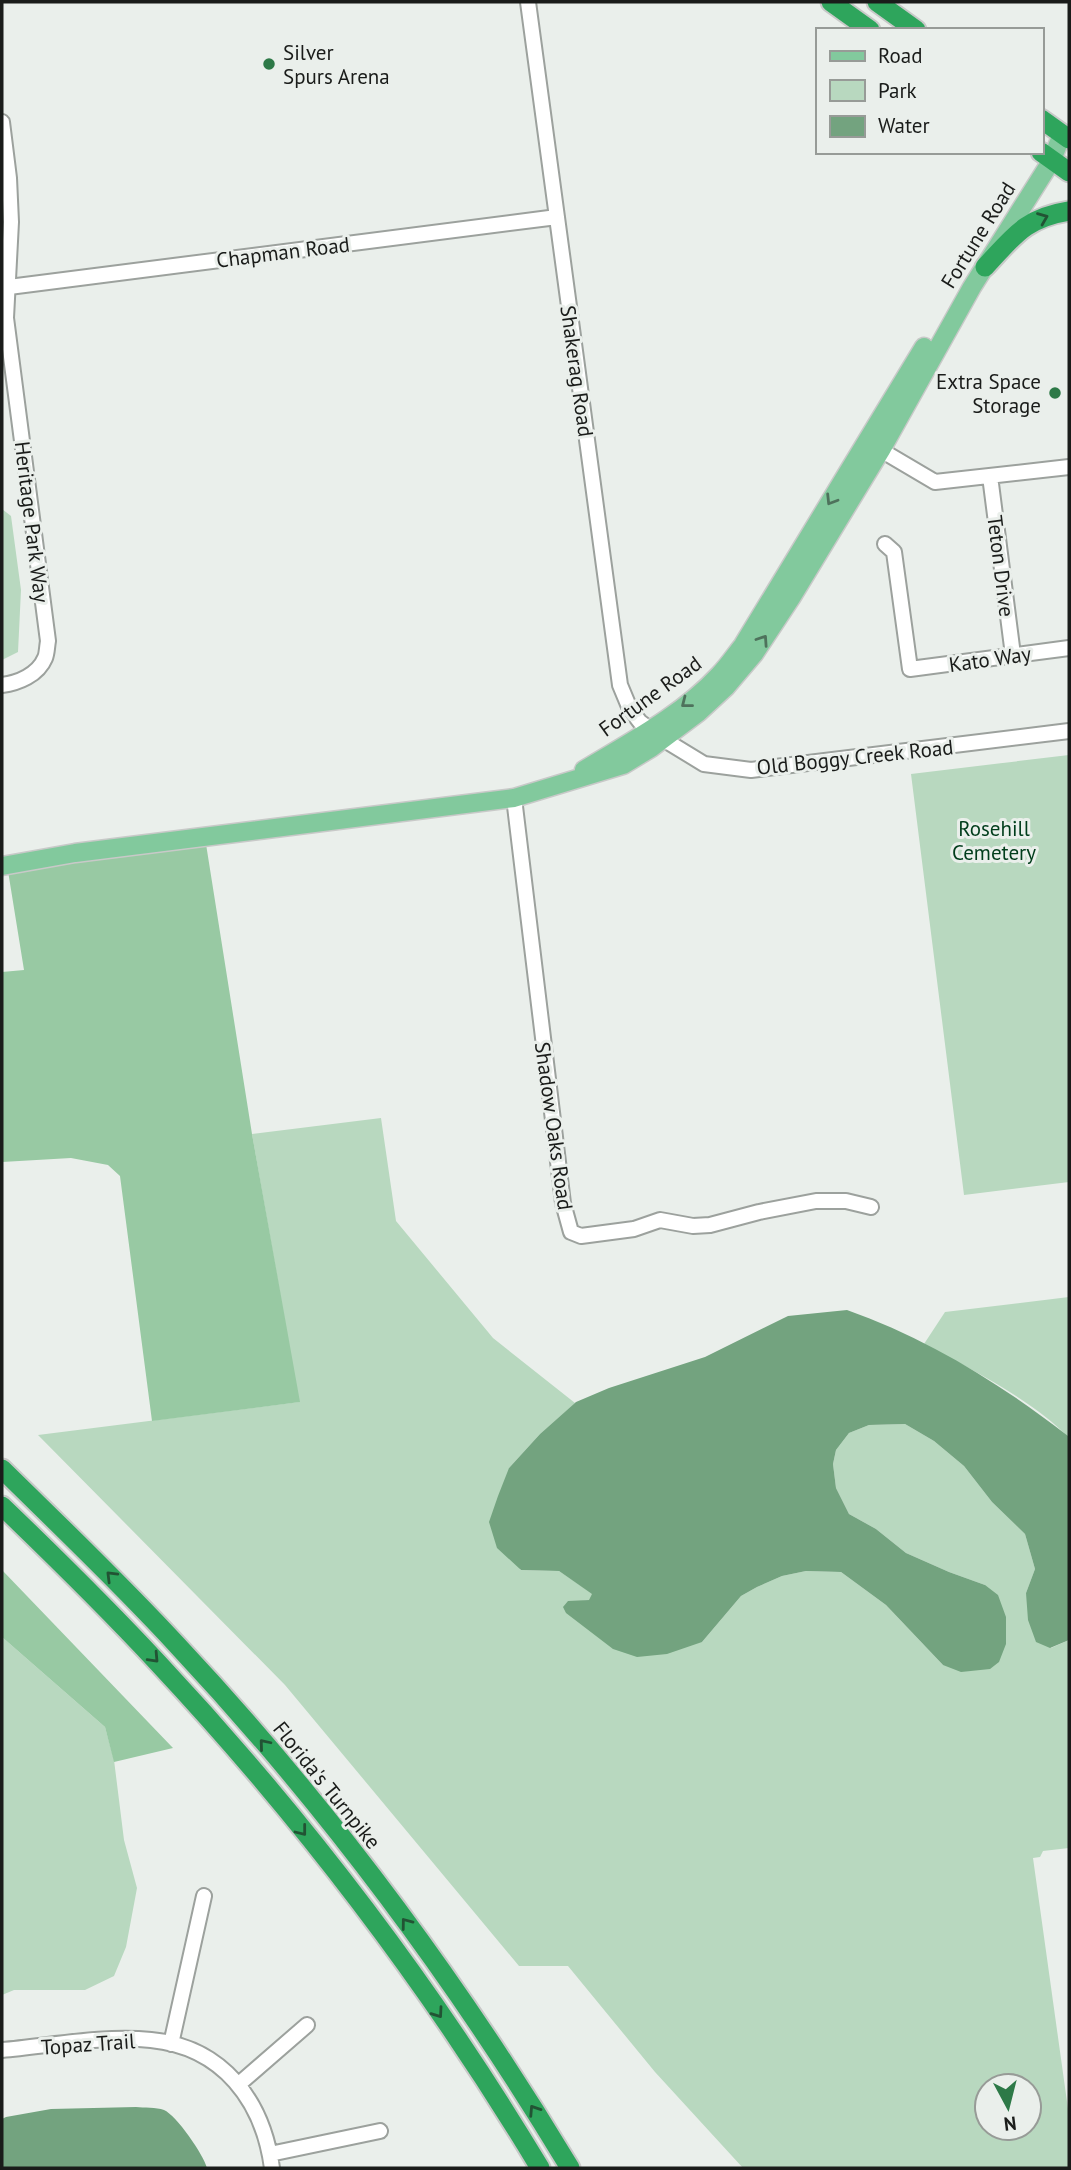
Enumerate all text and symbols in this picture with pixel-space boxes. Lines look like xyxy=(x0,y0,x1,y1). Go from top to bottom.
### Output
legend xyxy=(816,28,1043,154)
place label: Silver Spurs Arena xyxy=(283,39,390,90)
text: Road xyxy=(878,42,922,69)
marker: Silver Spurs Arena xyxy=(261,56,277,72)
text: Park xyxy=(878,77,917,104)
text: Water xyxy=(878,112,930,139)
street label: Fortune Road xyxy=(935,177,1021,293)
one-way arrow xyxy=(1036,212,1048,226)
street label: Chapman Road xyxy=(215,230,351,274)
street label: Shakerag Road xyxy=(554,304,600,438)
place label: Extra Space Storage xyxy=(936,368,1041,419)
marker: Extra Space Storage xyxy=(1047,385,1063,401)
street label: Heritage Park Way xyxy=(9,440,55,605)
one-way arrow xyxy=(826,492,839,505)
street label: Teton Drive xyxy=(981,514,1021,618)
one-way arrow xyxy=(755,635,768,648)
street label: Kato Way xyxy=(947,640,1033,678)
street label: Fortune Road xyxy=(593,650,707,742)
one-way arrow xyxy=(681,695,693,708)
street label: Old Boggy Creek Road xyxy=(755,733,955,781)
park label: Rosehill Cemetery xyxy=(952,815,1036,866)
street label: Shadow Oaks Road xyxy=(529,1040,579,1212)
one-way arrow xyxy=(107,1572,120,1585)
one-way arrow xyxy=(145,1650,158,1663)
street label: Florida's Turnpike xyxy=(267,1716,387,1854)
one-way arrow xyxy=(260,1740,273,1752)
one-way arrow xyxy=(294,1822,306,1835)
one-way arrow xyxy=(402,1918,414,1930)
one-way arrow xyxy=(430,2005,442,2018)
street label: Topaz Trail xyxy=(40,2027,136,2061)
north arrow xyxy=(973,2072,1043,2142)
one-way arrow xyxy=(530,2105,543,2118)
text: N xyxy=(1002,2111,1018,2137)

